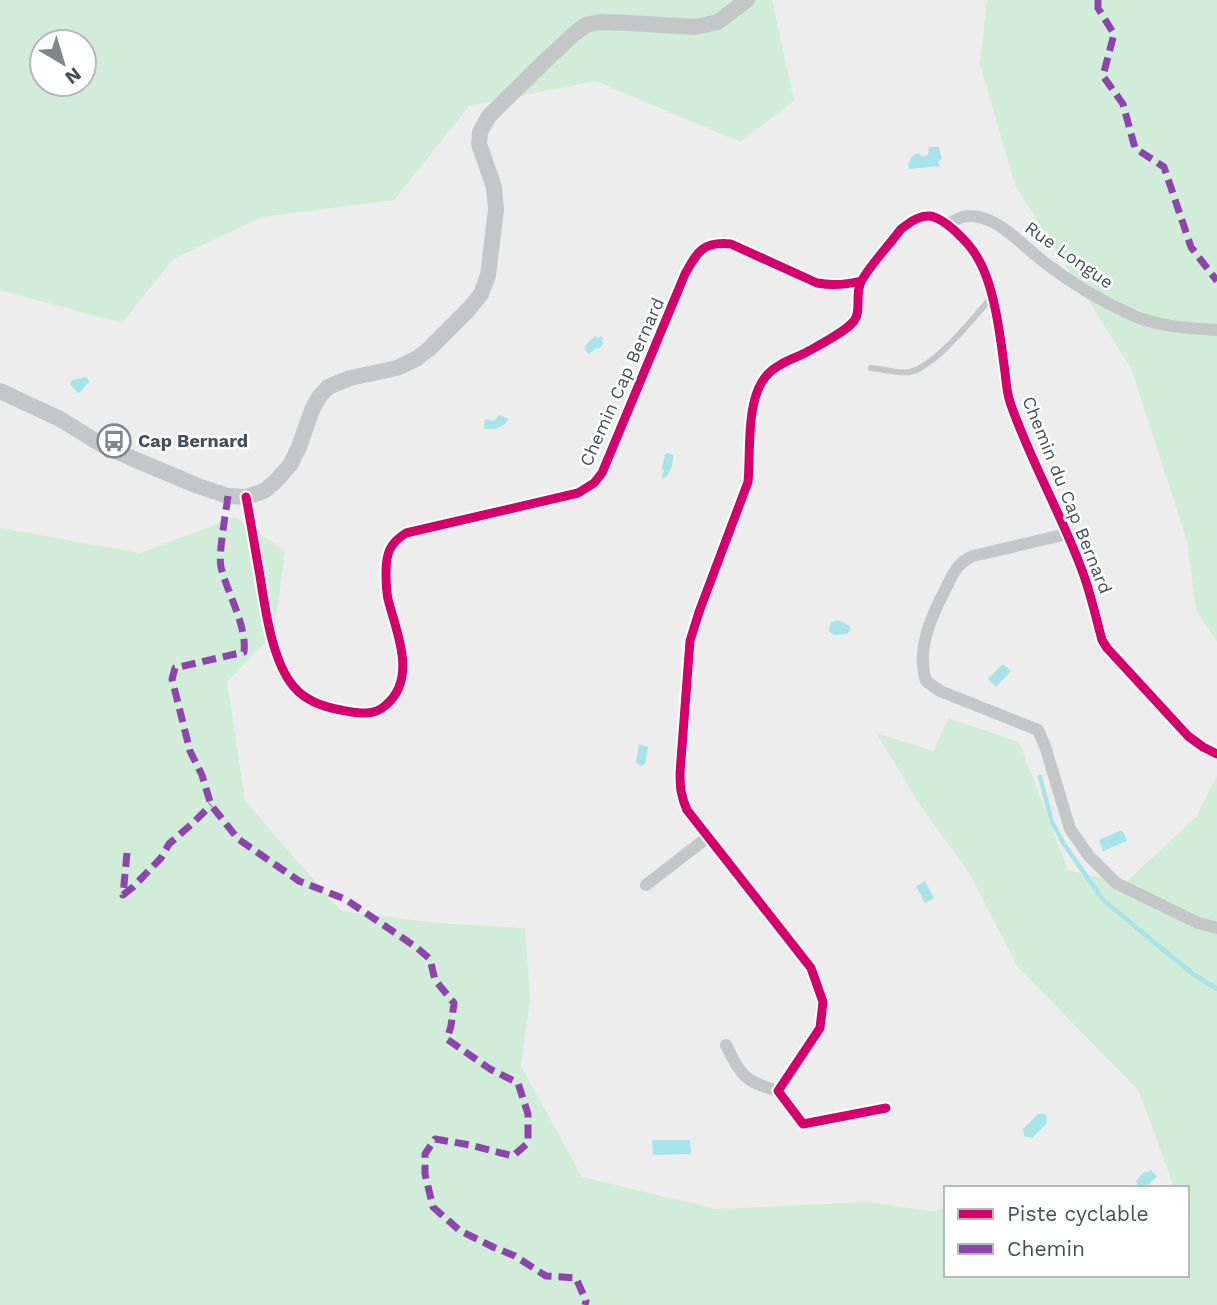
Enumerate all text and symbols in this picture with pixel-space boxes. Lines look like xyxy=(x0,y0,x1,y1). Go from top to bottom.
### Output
north arrow xyxy=(28,28,98,98)
text: N xyxy=(61,63,86,89)
street label: Rue Longue xyxy=(1021,216,1117,293)
street label: Chemin Cap Bernard xyxy=(575,294,668,469)
street label: Chemin du Cap Bernard xyxy=(1018,393,1117,596)
bus stop icon: Cap Bernard xyxy=(95,422,133,460)
place label: Cap Bernard xyxy=(138,430,248,451)
legend xyxy=(944,1186,1189,1277)
text: Piste cyclable xyxy=(1007,1201,1149,1226)
text: Chemin xyxy=(1007,1236,1085,1261)

